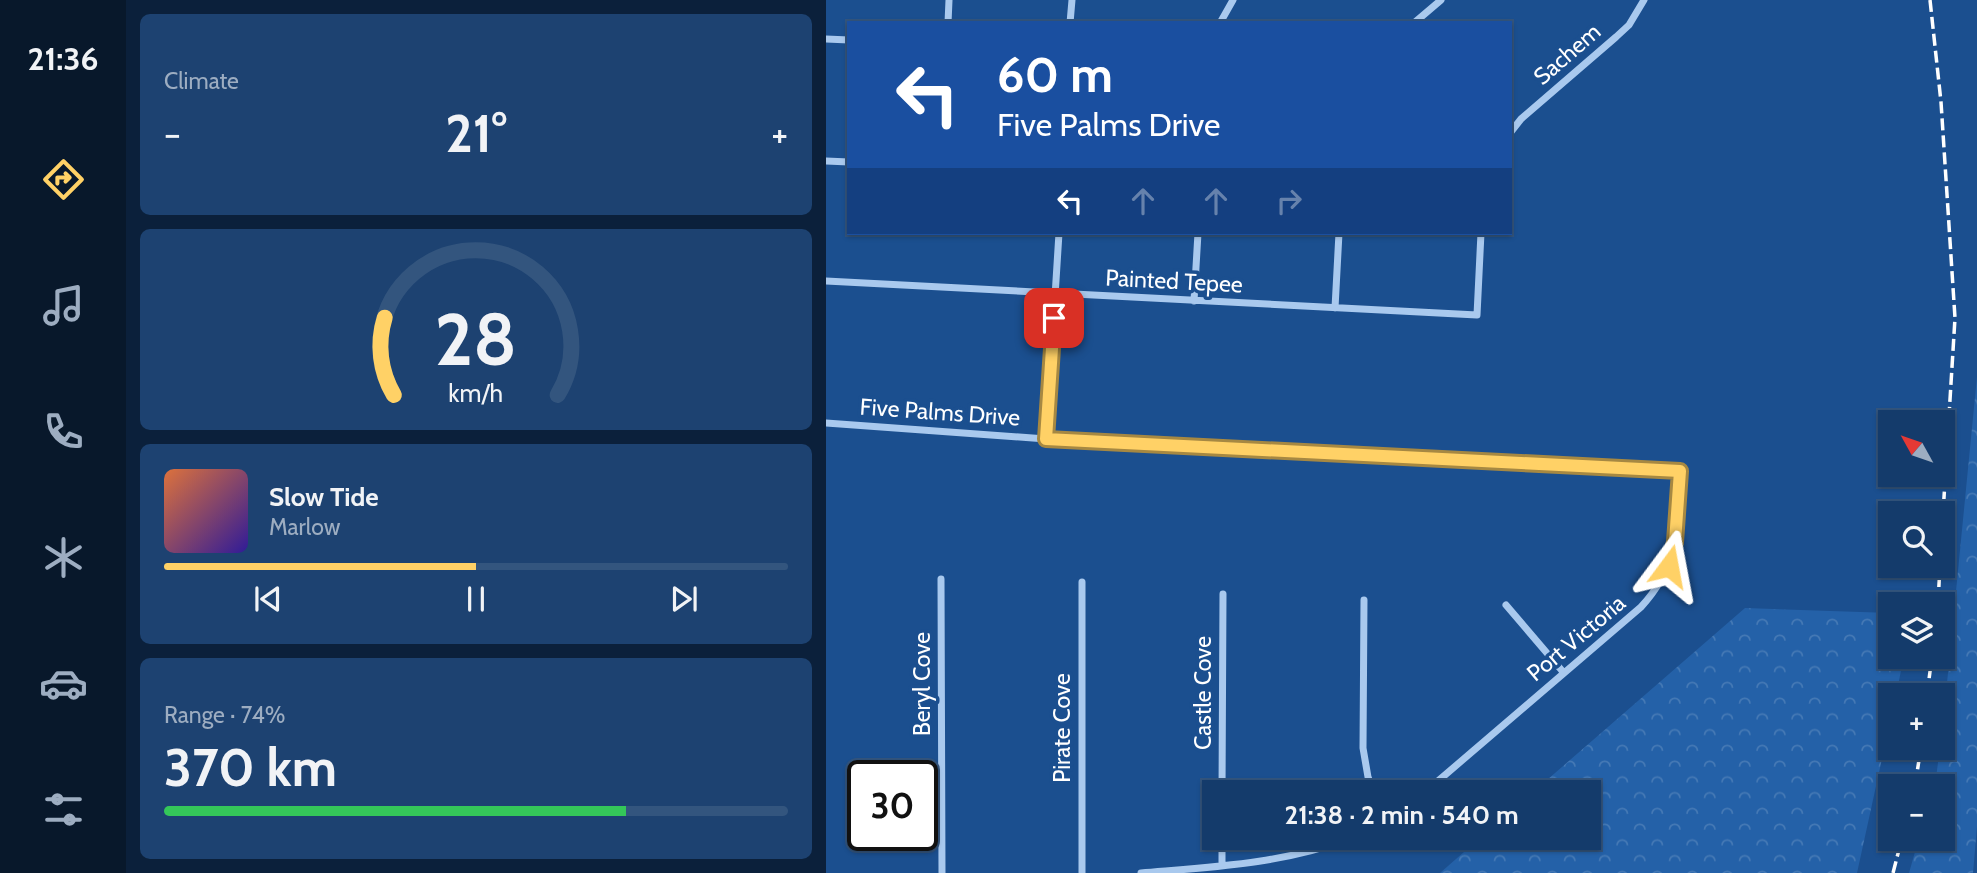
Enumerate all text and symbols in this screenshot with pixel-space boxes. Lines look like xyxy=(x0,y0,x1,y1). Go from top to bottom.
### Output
street label: Sachem xyxy=(1528,17,1606,91)
text: 21:36 xyxy=(27,39,99,78)
text: 60 m xyxy=(997,45,1113,104)
icon: left xyxy=(882,49,973,140)
text: Climate xyxy=(164,67,239,95)
text: 21° xyxy=(445,102,507,165)
text: Five Palms Drive xyxy=(997,105,1220,144)
text: − xyxy=(164,110,181,157)
text: + xyxy=(771,110,788,157)
icon: directions xyxy=(39,155,88,204)
icon: left xyxy=(1051,182,1089,220)
icon: ahead xyxy=(1124,182,1162,220)
icon: ahead xyxy=(1197,182,1235,220)
icon: right xyxy=(1270,182,1308,220)
street label: Painted Tepee xyxy=(1105,263,1244,299)
icon: music xyxy=(39,281,88,330)
pin xyxy=(1024,288,1084,348)
text: 28 xyxy=(435,296,517,384)
icon: arrive xyxy=(1035,299,1073,337)
text: km/h xyxy=(449,378,503,408)
street label: Five Palms Drive xyxy=(859,392,1021,432)
icon: phone xyxy=(39,407,88,456)
north arrow xyxy=(1878,410,1955,486)
map controls xyxy=(1878,410,1955,851)
text: Slow Tide xyxy=(269,481,379,513)
button: search xyxy=(1878,501,1955,578)
text: Marlow xyxy=(269,513,340,541)
position arrow xyxy=(1632,529,1706,603)
icon: climate xyxy=(39,533,88,582)
icon: previous xyxy=(249,580,287,618)
icon: pause xyxy=(457,580,495,618)
icon: next xyxy=(665,580,703,618)
street label: Port Victoria xyxy=(1521,589,1631,687)
button: layers xyxy=(1878,592,1955,669)
street label: Beryl Cove xyxy=(908,632,936,736)
street label: Castle Cove xyxy=(1189,636,1217,750)
icon: car xyxy=(39,659,88,708)
street label: Pirate Cove xyxy=(1048,673,1076,783)
button: + xyxy=(1878,683,1955,760)
text: Range · 74% xyxy=(164,701,285,729)
text: 370 km xyxy=(164,736,337,799)
speed limit sign: 30 xyxy=(847,760,938,851)
button: − xyxy=(1878,774,1955,851)
icon: filters xyxy=(39,785,88,834)
text: 21:38 · 2 min · 540 m xyxy=(1284,799,1519,831)

